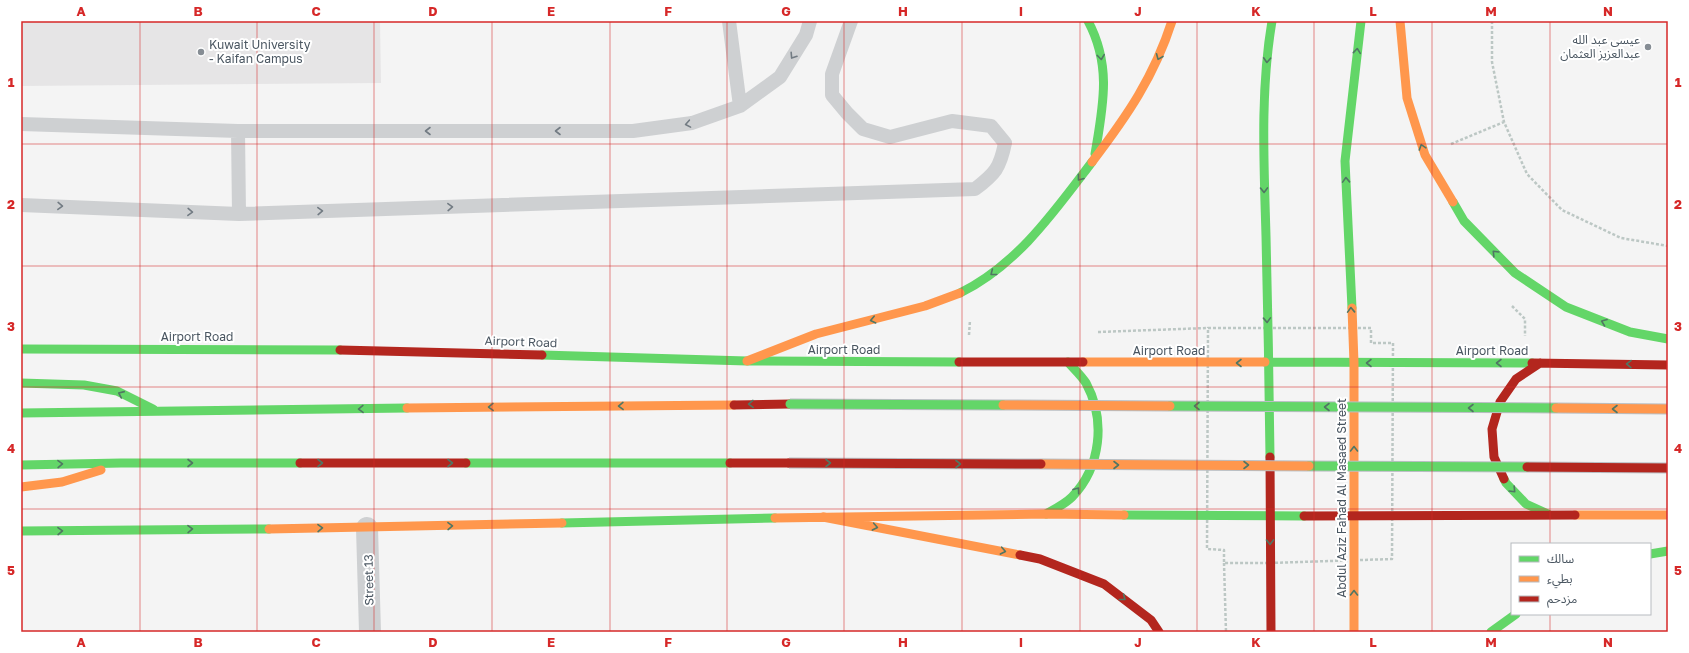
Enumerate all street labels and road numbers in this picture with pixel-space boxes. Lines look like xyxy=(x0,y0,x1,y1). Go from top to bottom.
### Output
street label: Airport Road xyxy=(161,329,233,344)
street label: Airport Road xyxy=(484,333,558,350)
street label: Airport Road xyxy=(808,342,880,357)
street label: Airport Road xyxy=(1133,343,1205,358)
street label: Airport Road xyxy=(1456,343,1528,358)
street label: Abdul Aziz Fahad Al Masaed Street xyxy=(1334,398,1349,598)
street label: Street 13 xyxy=(361,554,376,606)

